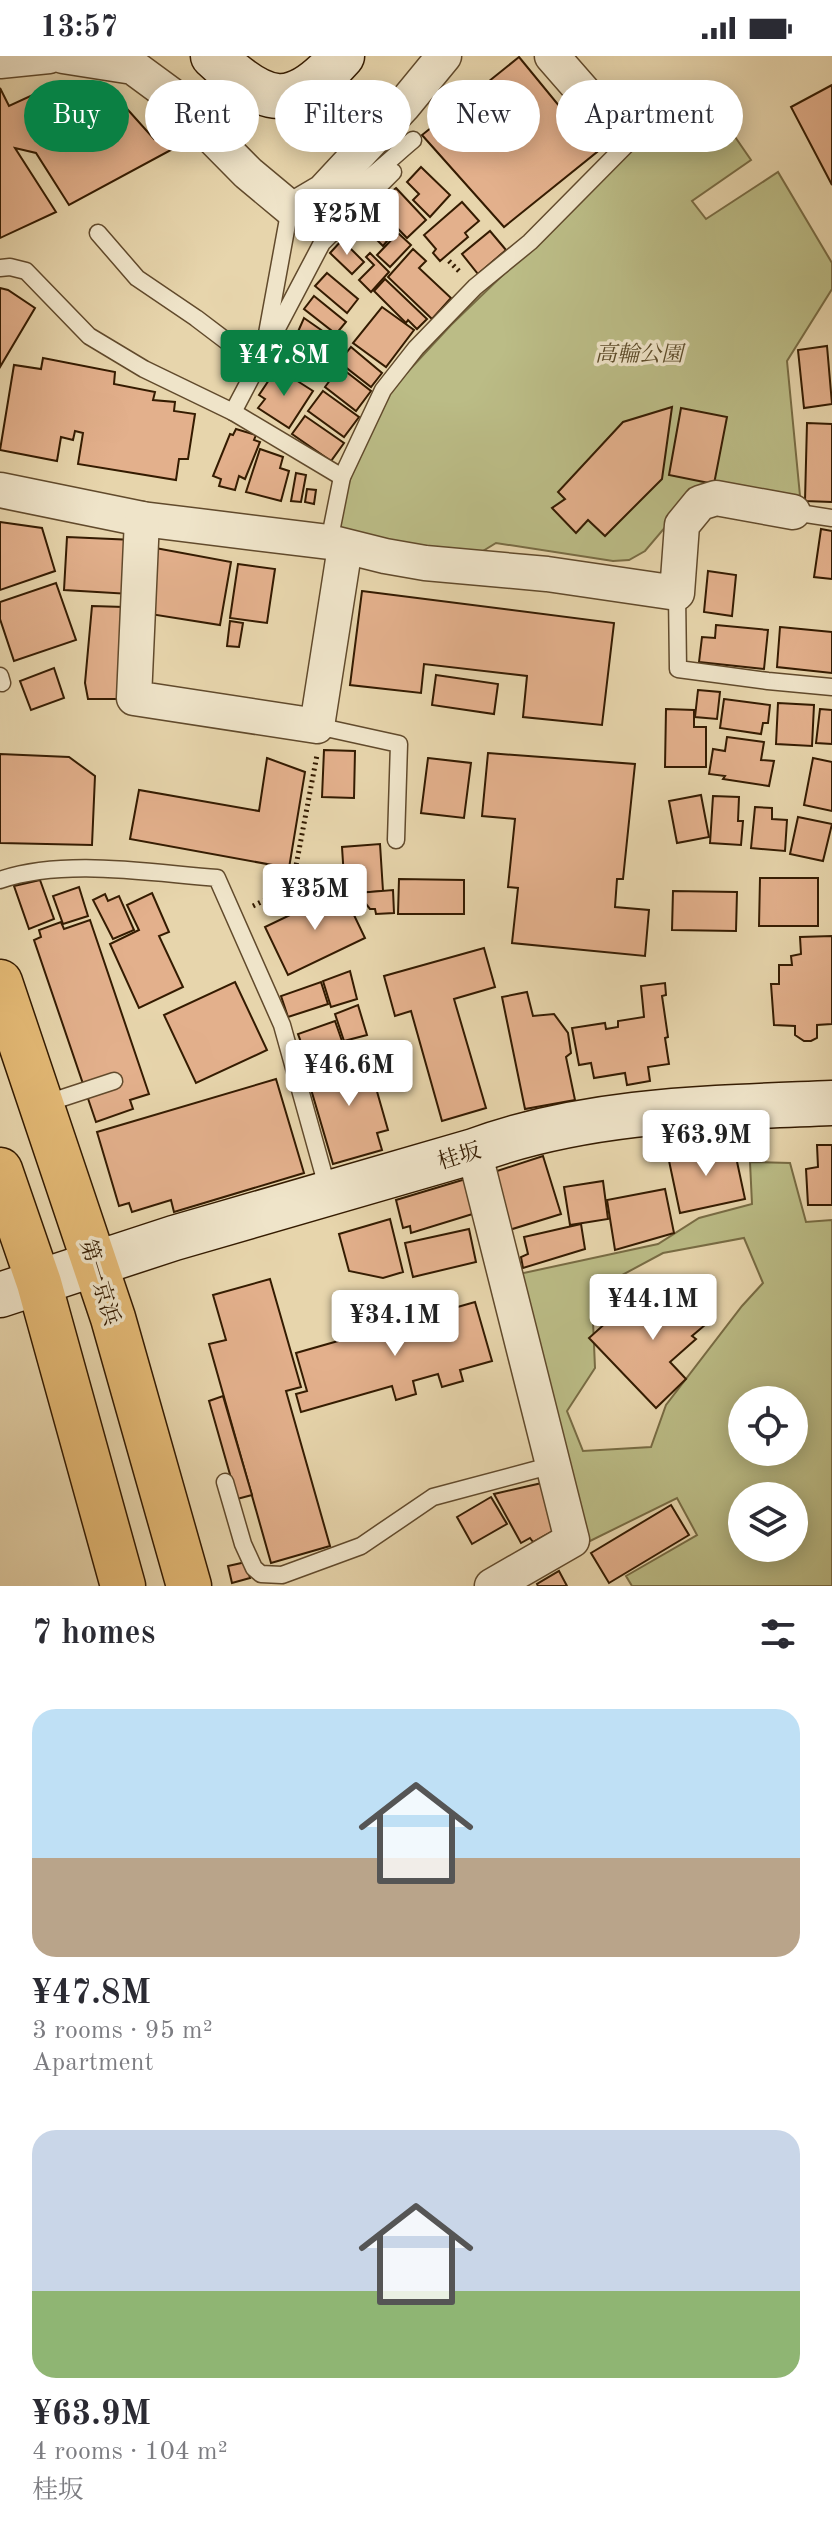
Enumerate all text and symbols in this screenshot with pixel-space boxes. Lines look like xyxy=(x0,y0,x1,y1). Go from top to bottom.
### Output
text: 13:57 xyxy=(40,13,118,43)
chip: Buy xyxy=(24,80,129,152)
chip: Rent xyxy=(145,80,259,152)
chip: Filters xyxy=(275,80,411,152)
chip: New xyxy=(427,80,540,152)
chip: Apartment xyxy=(556,80,743,152)
pin: ¥25M xyxy=(300,189,394,257)
text: ¥25M xyxy=(313,202,381,228)
pin: ¥47.8M xyxy=(219,330,349,398)
park label: 高輪公園 xyxy=(595,342,686,366)
text: ¥47.8M xyxy=(239,343,329,369)
pin: ¥35M xyxy=(268,864,362,932)
text: ¥35M xyxy=(281,877,349,903)
pin: ¥46.6M xyxy=(284,1040,414,1108)
text: ¥46.6M xyxy=(304,1053,394,1079)
pin: ¥63.9M xyxy=(641,1110,771,1178)
text: ¥63.9M xyxy=(661,1123,751,1149)
street label: 桂坂 xyxy=(435,1138,484,1174)
street label: 第一京浜 xyxy=(76,1237,124,1328)
pin: ¥44.1M xyxy=(588,1274,718,1342)
text: ¥44.1M xyxy=(608,1287,698,1313)
pin: ¥34.1M xyxy=(330,1290,460,1358)
text: ¥34.1M xyxy=(350,1303,440,1329)
map controls xyxy=(728,1386,808,1562)
button: locate xyxy=(728,1386,808,1466)
button: layers xyxy=(728,1482,808,1562)
icon: filters xyxy=(756,1612,800,1656)
text: 7 homes xyxy=(32,1617,155,1651)
icon: home xyxy=(344,1761,488,1905)
text: ¥47.8M xyxy=(32,1977,151,2011)
text: 3 rooms · 95 m² xyxy=(32,2018,213,2044)
text: Apartment xyxy=(32,2050,154,2076)
icon: home xyxy=(344,2182,488,2326)
text: ¥63.9M xyxy=(32,2398,151,2432)
text: 4 rooms · 104 m² xyxy=(32,2439,228,2465)
text: 桂坂 xyxy=(32,2478,84,2504)

